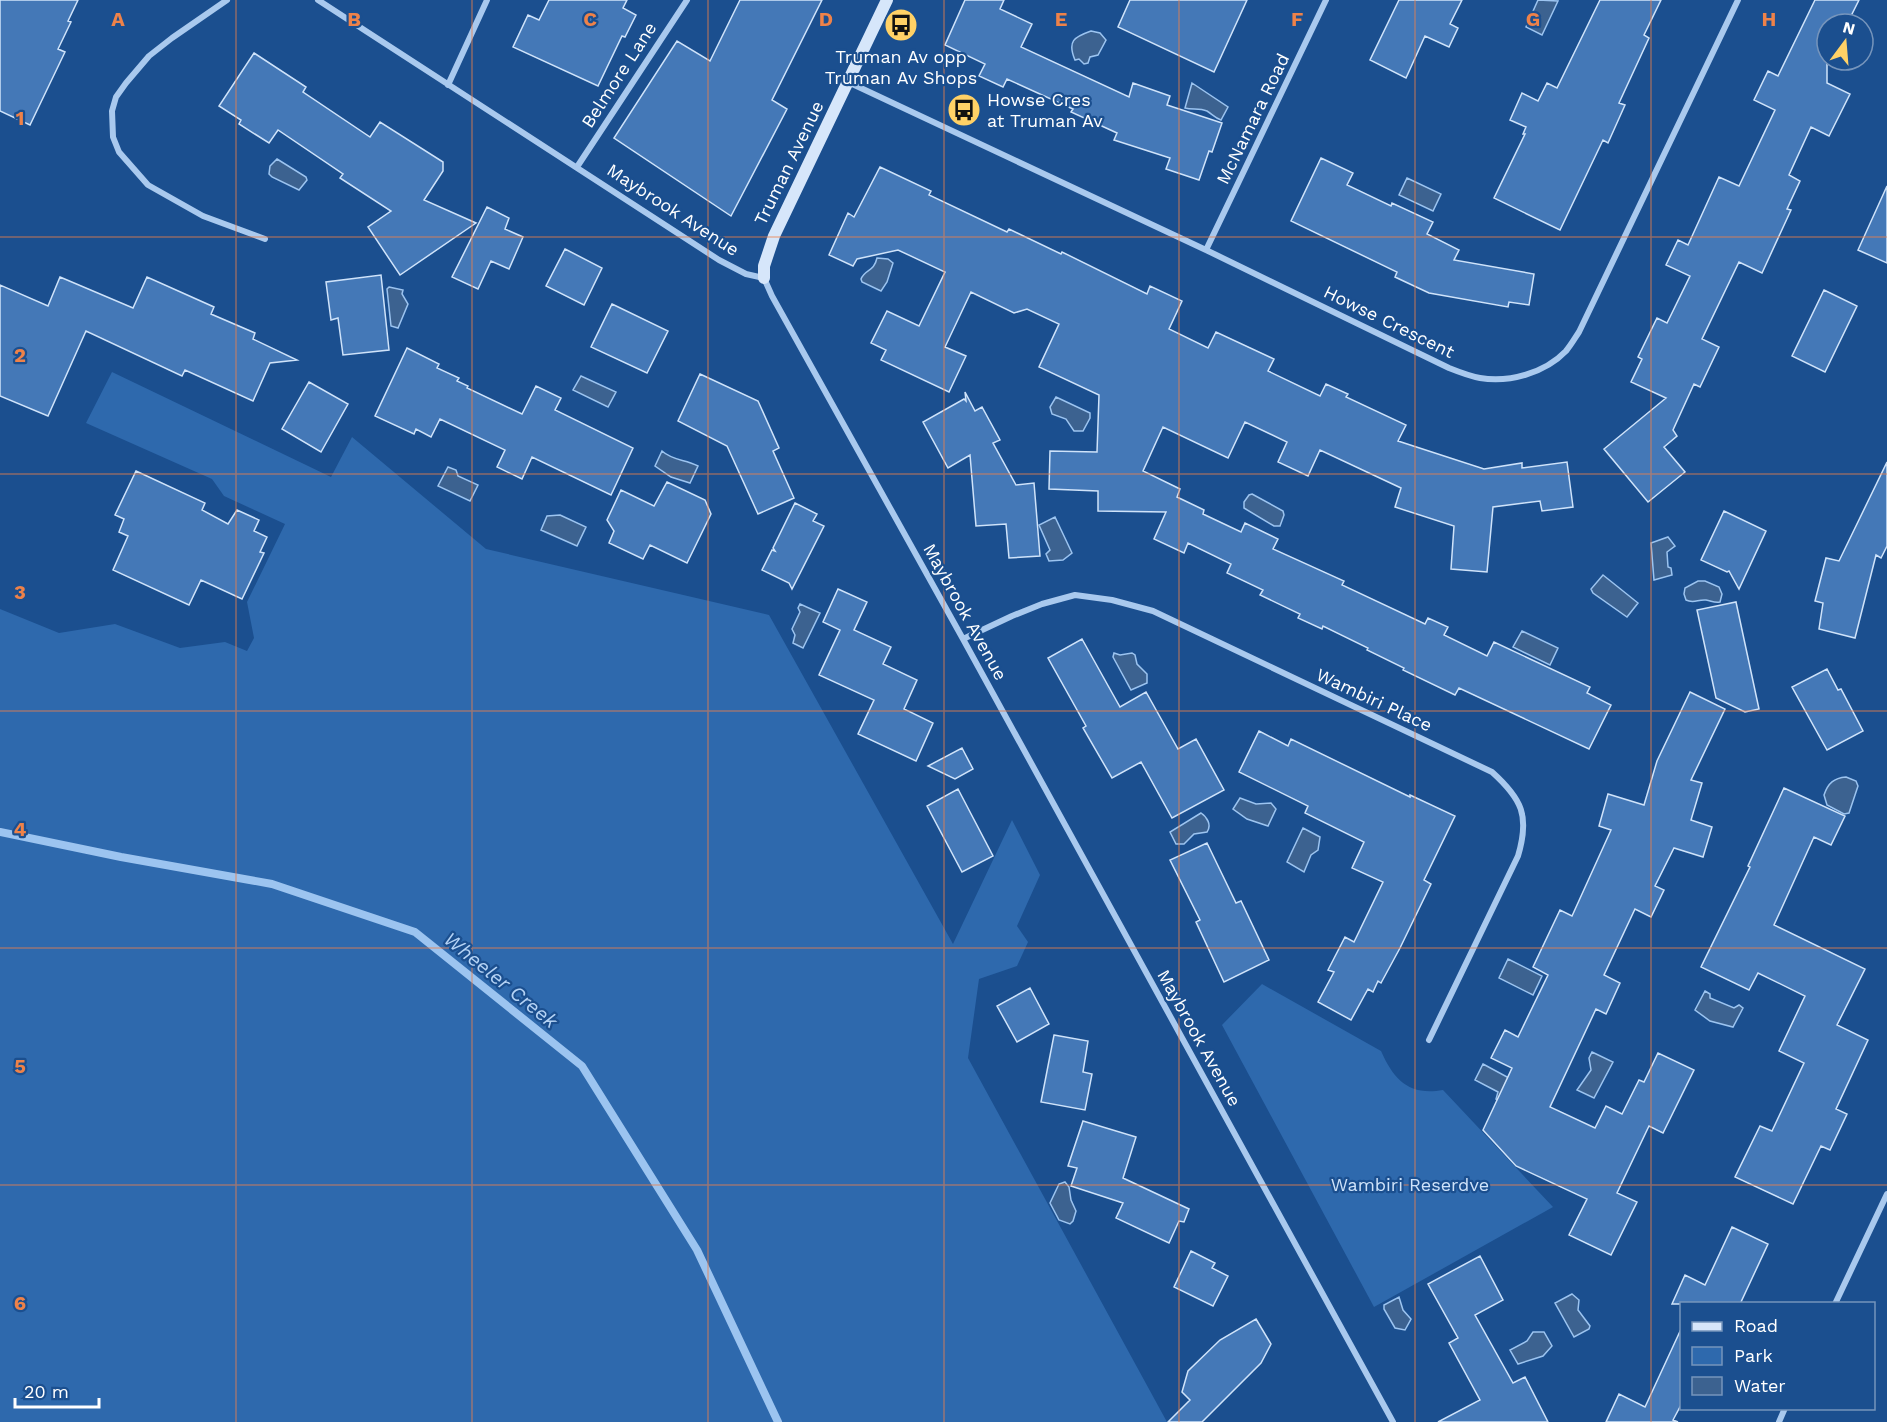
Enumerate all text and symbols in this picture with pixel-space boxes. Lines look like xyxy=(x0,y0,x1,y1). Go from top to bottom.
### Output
text: A xyxy=(111,7,125,31)
text: B xyxy=(347,7,361,31)
text: C xyxy=(583,7,597,31)
text: D xyxy=(819,7,833,31)
bus stop icon: Truman Av opp Truman Av Shops xyxy=(883,7,919,43)
text: E xyxy=(1055,7,1067,31)
text: F xyxy=(1291,7,1303,31)
text: G xyxy=(1526,7,1540,31)
text: H xyxy=(1762,7,1776,31)
north arrow xyxy=(1815,12,1875,72)
text: N xyxy=(1841,17,1857,39)
street label: Belmore Lane xyxy=(577,18,661,131)
place label: Truman Av opp Truman Av Shops xyxy=(825,46,977,88)
street label: McNamara Road xyxy=(1212,50,1293,188)
place label: Howse Cres at Truman Av xyxy=(987,89,1103,131)
bus stop icon: Howse Cres at Truman Av xyxy=(946,92,982,128)
street label: Truman Avenue xyxy=(749,97,828,228)
text: 1 xyxy=(16,106,24,130)
street label: Maybrook Avenue xyxy=(603,159,743,260)
street label: Howse Crescent xyxy=(1320,281,1458,362)
text: 2 xyxy=(14,343,26,367)
street label: Maybrook Avenue xyxy=(919,540,1012,684)
text: 3 xyxy=(14,580,26,604)
street label: Wambiri Place xyxy=(1313,664,1435,736)
text: 4 xyxy=(14,817,27,841)
water label: Wheeler Creek xyxy=(439,927,564,1034)
street label: Maybrook Avenue xyxy=(1153,966,1246,1110)
text: 5 xyxy=(14,1054,26,1078)
park label: Wambiri Reserdve xyxy=(1331,1174,1489,1195)
text: 6 xyxy=(14,1291,26,1315)
legend xyxy=(1680,1302,1875,1410)
text: Road xyxy=(1734,1315,1778,1336)
text: Park xyxy=(1734,1345,1773,1366)
scale bar xyxy=(15,1371,99,1409)
text: Water xyxy=(1734,1375,1786,1396)
text: 20 m xyxy=(24,1381,69,1402)

